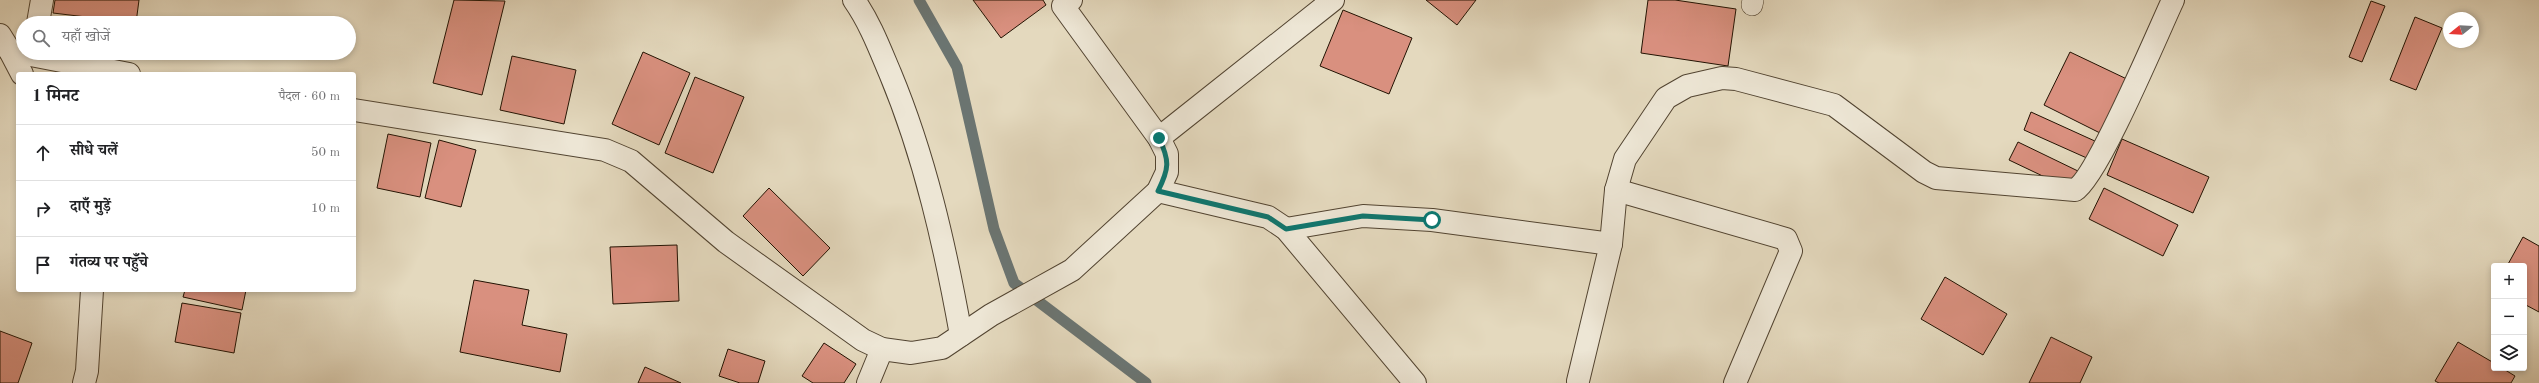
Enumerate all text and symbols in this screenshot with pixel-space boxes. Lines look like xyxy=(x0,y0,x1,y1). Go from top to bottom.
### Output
north arrow xyxy=(2443,12,2479,48)
search box xyxy=(16,16,356,60)
icon: search xyxy=(30,27,52,49)
text: यहाँ खोजें xyxy=(62,30,110,45)
text: 1 मिनट xyxy=(32,88,79,105)
text: पैदल · 60 m xyxy=(279,90,340,103)
route end xyxy=(1150,129,1168,147)
icon: ahead xyxy=(32,142,54,164)
text: सीधे चलें xyxy=(70,144,118,159)
text: 50 m xyxy=(311,146,340,159)
icon: right xyxy=(32,198,54,220)
text: दाएँ मुड़ें xyxy=(70,200,111,215)
text: 10 m xyxy=(311,202,340,215)
route start xyxy=(1423,211,1441,229)
icon: arrive xyxy=(32,254,54,276)
text: गंतव्य पर पहुँचे xyxy=(70,256,148,271)
map controls xyxy=(2491,263,2527,371)
button: + xyxy=(2491,263,2527,299)
button: − xyxy=(2491,299,2527,335)
button: layers xyxy=(2491,335,2527,371)

